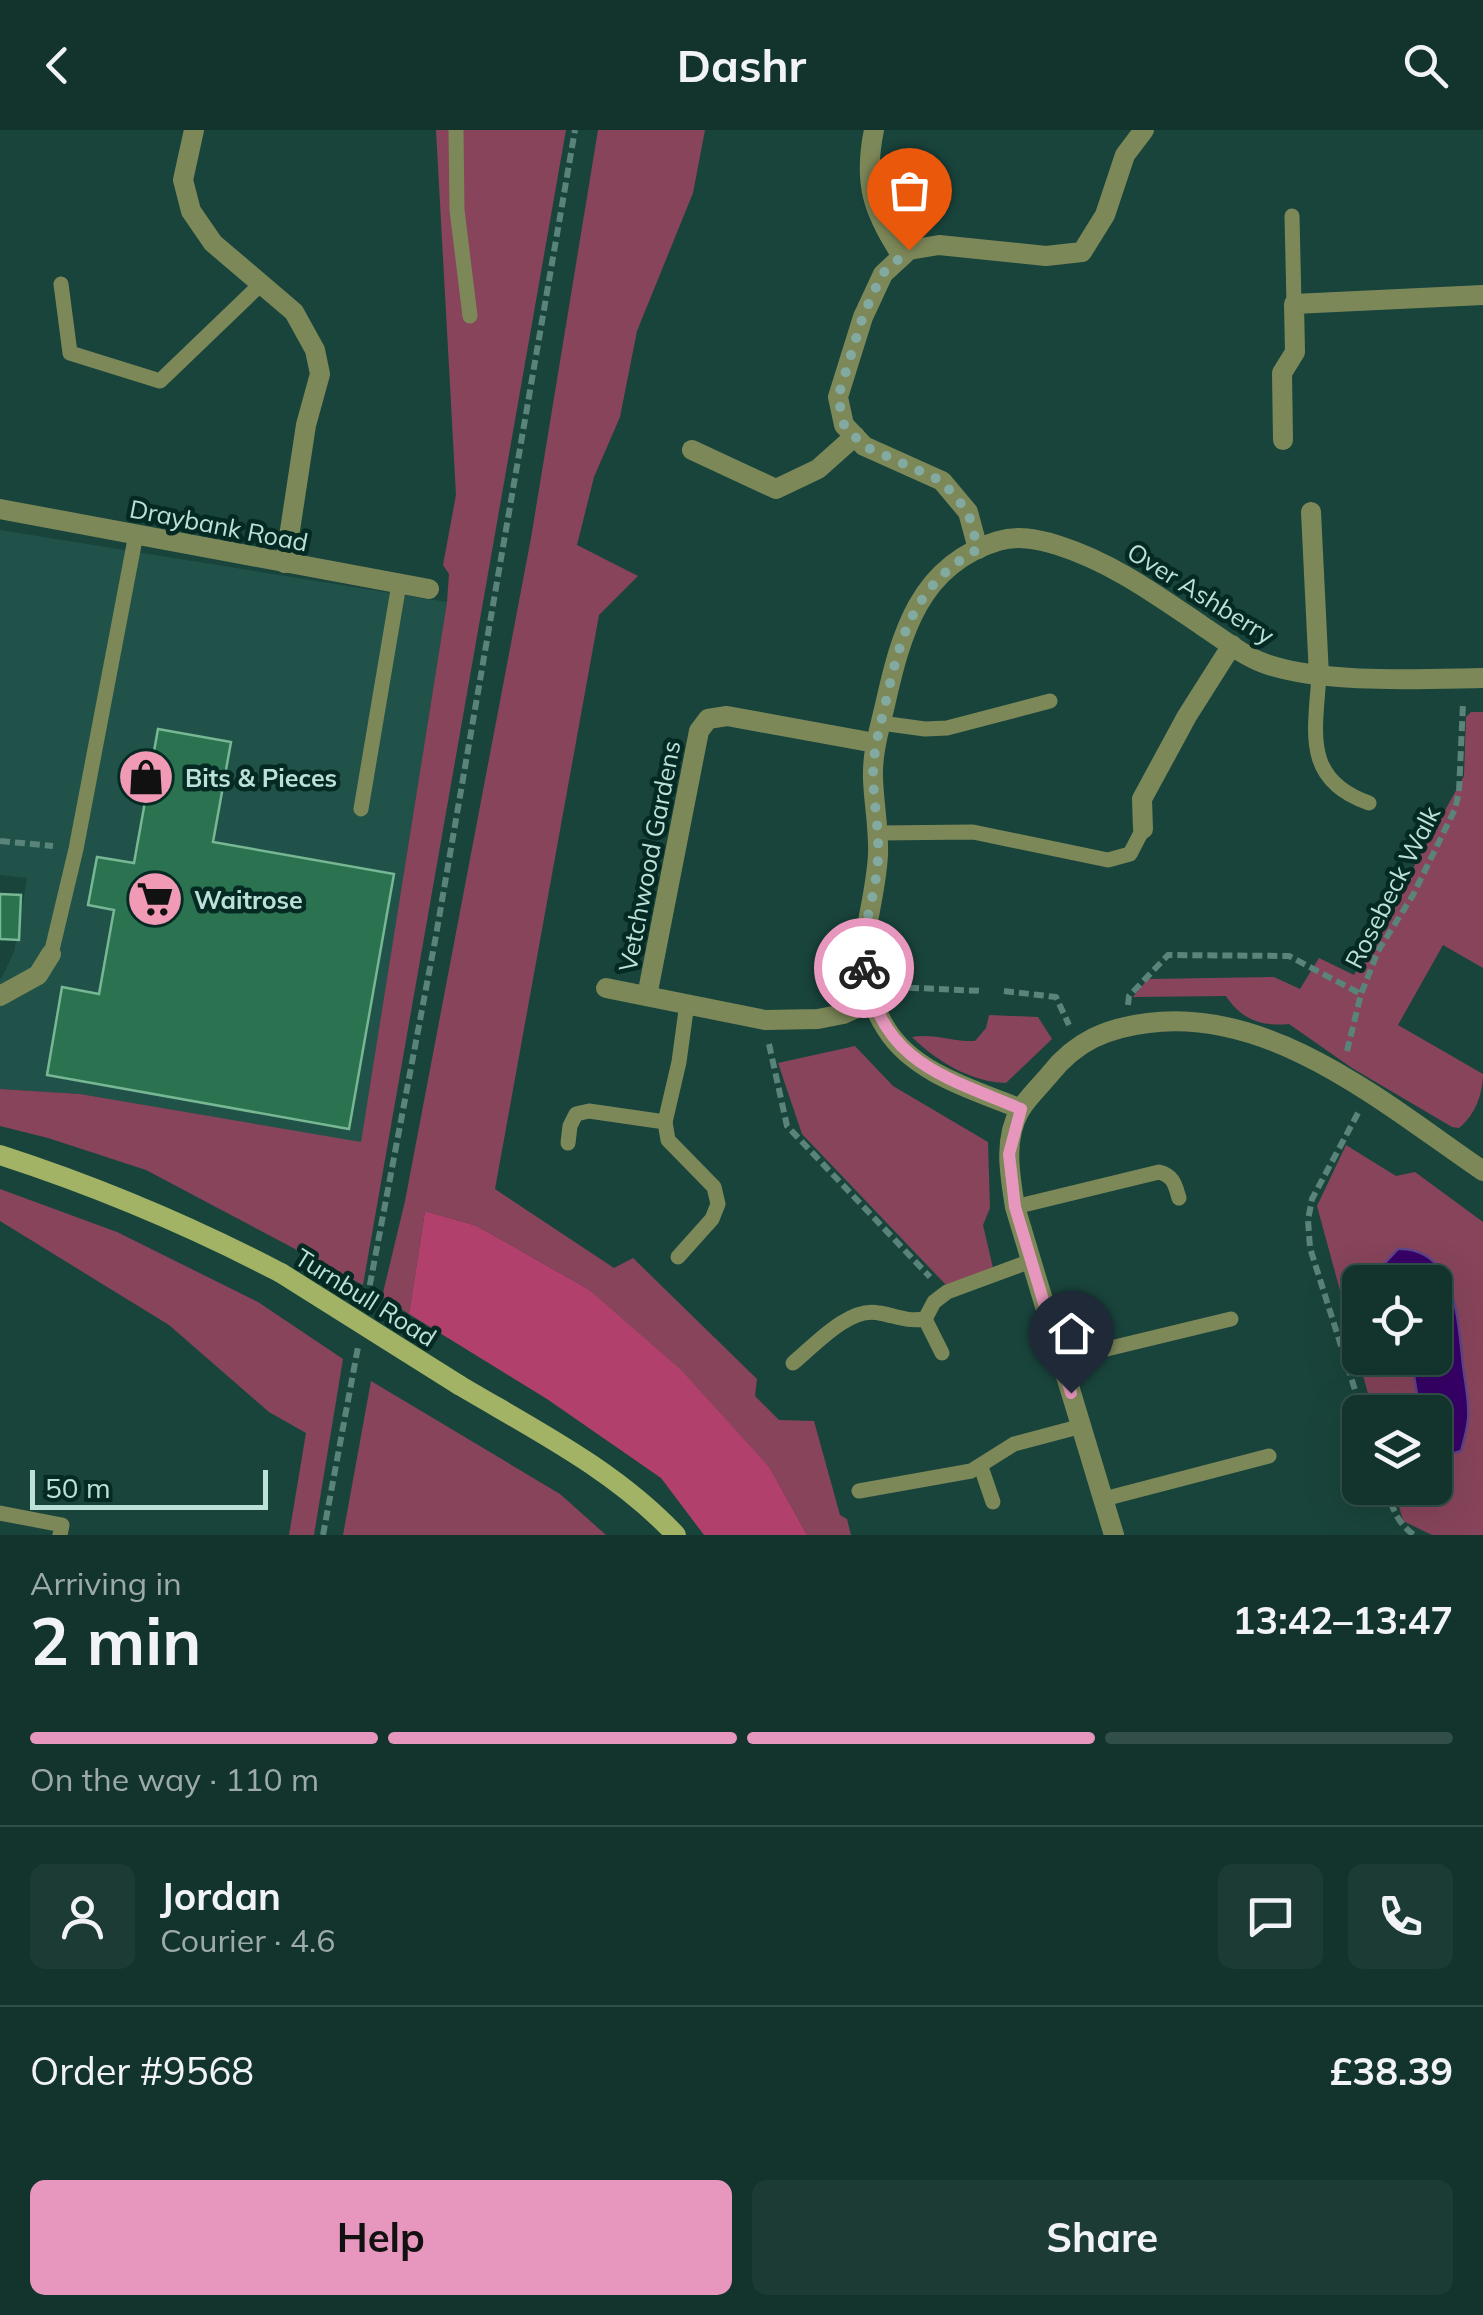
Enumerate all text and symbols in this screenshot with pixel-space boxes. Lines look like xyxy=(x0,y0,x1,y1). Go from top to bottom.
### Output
text: Dashr xyxy=(677,37,806,93)
icon: back xyxy=(30,38,85,93)
icon: search xyxy=(1398,38,1453,93)
pin xyxy=(867,148,952,251)
icon: bag xyxy=(882,163,937,218)
street label: Draybank Road xyxy=(127,493,311,557)
street label: Over Ashberry xyxy=(1122,535,1280,651)
street label: Vetchwood Gardens xyxy=(611,738,687,974)
shop icon: Bits & Pieces xyxy=(116,747,176,807)
place label: Bits & Pieces xyxy=(185,762,337,793)
street label: Rosebeck Walk xyxy=(1338,800,1447,973)
supermarket icon: Waitrose xyxy=(125,869,185,929)
place label: Waitrose xyxy=(194,884,303,915)
courier xyxy=(814,918,914,1018)
icon: bike xyxy=(837,941,892,996)
street label: Turnbull Road xyxy=(290,1241,442,1353)
map controls xyxy=(1342,1265,1452,1505)
button: locate xyxy=(1342,1265,1452,1375)
pin xyxy=(1029,1291,1114,1394)
icon: home xyxy=(1044,1306,1099,1361)
button: layers xyxy=(1342,1395,1452,1505)
scale bar xyxy=(30,1465,268,1510)
text: 50 m xyxy=(45,1470,111,1505)
text: Arriving in xyxy=(30,1563,182,1603)
text: 13:42–13:47 xyxy=(1233,1596,1453,1644)
text: 2 min xyxy=(30,1600,201,1681)
text: On the way · 110 m xyxy=(30,1759,319,1799)
button: person xyxy=(30,1864,135,1969)
button: chat xyxy=(1218,1864,1323,1969)
button: phone xyxy=(1348,1864,1453,1969)
text: Jordan xyxy=(160,1872,281,1920)
text: Courier · 4.6 xyxy=(160,1920,336,1960)
text: Order #9568 xyxy=(30,2047,254,2095)
text: £38.39 xyxy=(1330,2047,1453,2095)
button: Help xyxy=(30,2180,732,2295)
button: Share xyxy=(752,2180,1453,2295)

